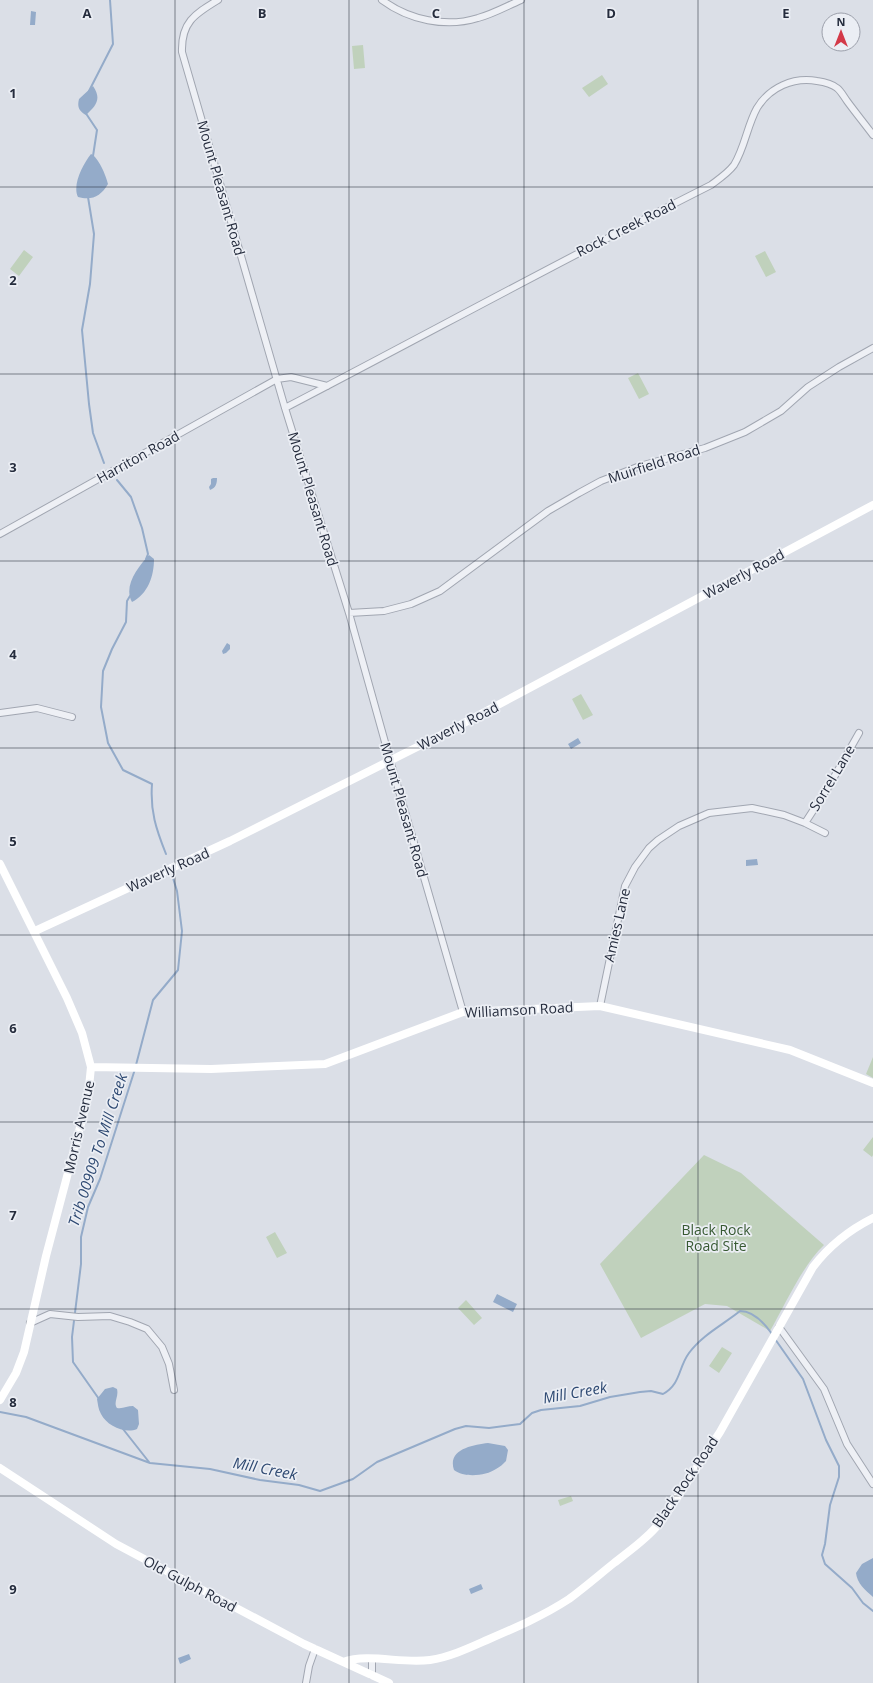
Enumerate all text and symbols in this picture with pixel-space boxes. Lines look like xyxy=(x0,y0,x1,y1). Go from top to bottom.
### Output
text: A xyxy=(83,4,92,22)
text: B xyxy=(258,4,267,22)
text: C xyxy=(432,4,440,22)
text: D xyxy=(606,4,616,22)
text: E xyxy=(782,4,790,22)
north arrow xyxy=(821,12,861,52)
text: N xyxy=(837,14,845,29)
text: 1 xyxy=(9,84,17,102)
street label: Mount Pleasant Road xyxy=(193,118,250,258)
street label: Rock Creek Road xyxy=(573,194,679,261)
text: 2 xyxy=(9,271,17,289)
street label: Harriton Road xyxy=(93,426,183,487)
street label: Mount Pleasant Road xyxy=(284,429,343,568)
street label: Muirfield Road xyxy=(605,440,702,487)
text: 3 xyxy=(9,458,17,476)
street label: Waverly Road xyxy=(700,544,787,603)
text: 4 xyxy=(9,645,17,663)
street label: Waverly Road xyxy=(414,697,502,754)
street label: Mount Pleasant Road xyxy=(376,740,433,880)
street label: Sorrel Lane xyxy=(804,741,859,814)
text: 5 xyxy=(9,832,17,850)
street label: Waverly Road xyxy=(123,843,212,896)
street label: Amies Lane xyxy=(599,886,634,964)
street label: Williamson Road xyxy=(464,997,574,1022)
text: 6 xyxy=(9,1019,17,1037)
water label: Trib 00909 To Mill Creek xyxy=(63,1070,131,1229)
street label: Morris Avenue xyxy=(59,1078,98,1175)
text: 7 xyxy=(9,1206,17,1224)
park label: Black Rock Road Site xyxy=(681,1220,751,1255)
water label: Mill Creek xyxy=(541,1376,609,1407)
text: 8 xyxy=(9,1393,17,1411)
street label: Black Rock Road xyxy=(647,1432,722,1531)
water label: Mill Creek xyxy=(231,1452,300,1484)
street label: Old Gulph Road xyxy=(140,1551,240,1616)
text: 9 xyxy=(9,1580,17,1598)

